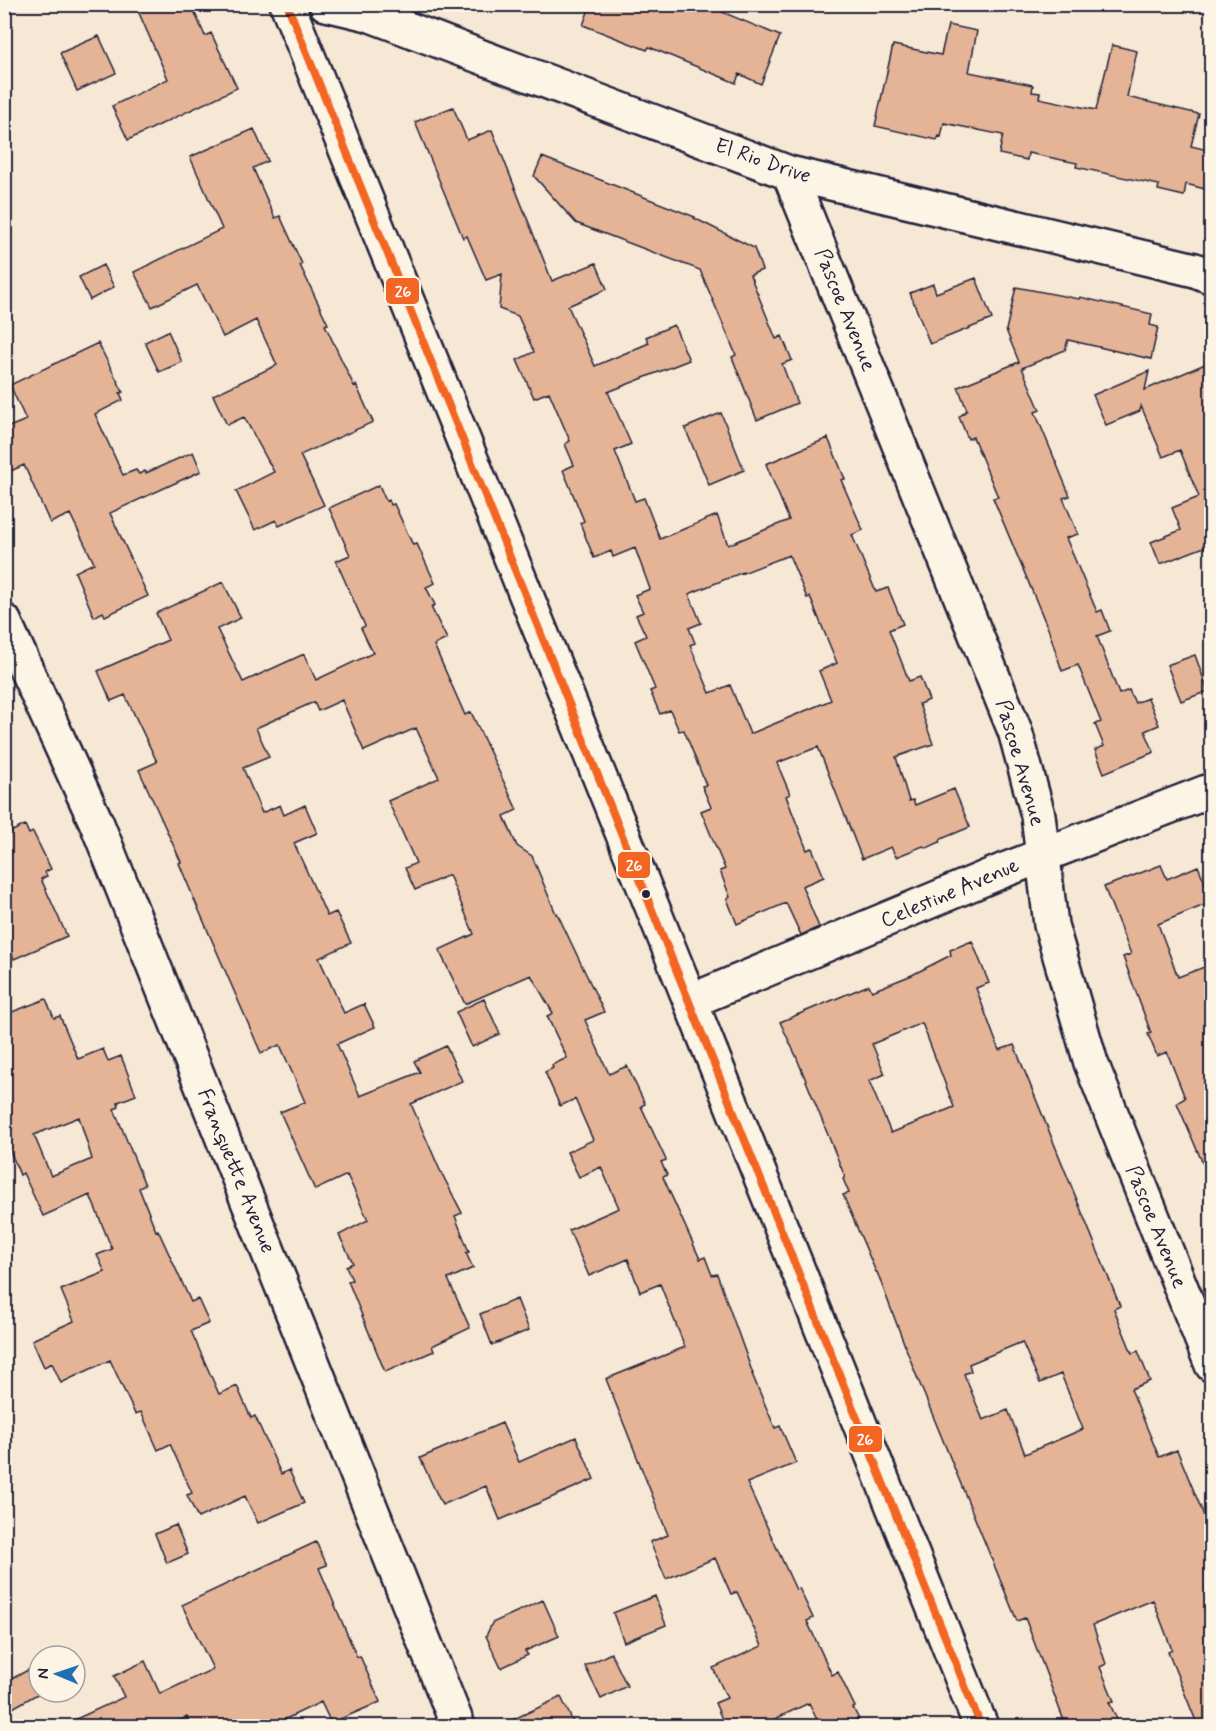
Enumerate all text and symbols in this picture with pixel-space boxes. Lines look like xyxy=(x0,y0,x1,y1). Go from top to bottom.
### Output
street label: El Rio Drive xyxy=(711,132,815,190)
street label: Pascoe Avenue xyxy=(808,244,882,376)
line badge: 26 xyxy=(385,277,420,305)
text: 26 xyxy=(395,282,411,303)
street label: Pascoe Avenue xyxy=(989,697,1051,829)
line badge: 26 xyxy=(617,851,651,879)
street label: Celestine Avenue xyxy=(877,851,1024,935)
text: 26 xyxy=(626,856,642,877)
unlabelled marker xyxy=(640,888,652,900)
street label: Franquette Avenue xyxy=(190,1085,282,1257)
street label: Pascoe Avenue xyxy=(1119,1161,1193,1293)
line badge: 26 xyxy=(848,1425,883,1453)
text: 26 xyxy=(857,1430,873,1451)
north arrow xyxy=(27,1644,87,1704)
text: N xyxy=(33,1668,54,1679)

